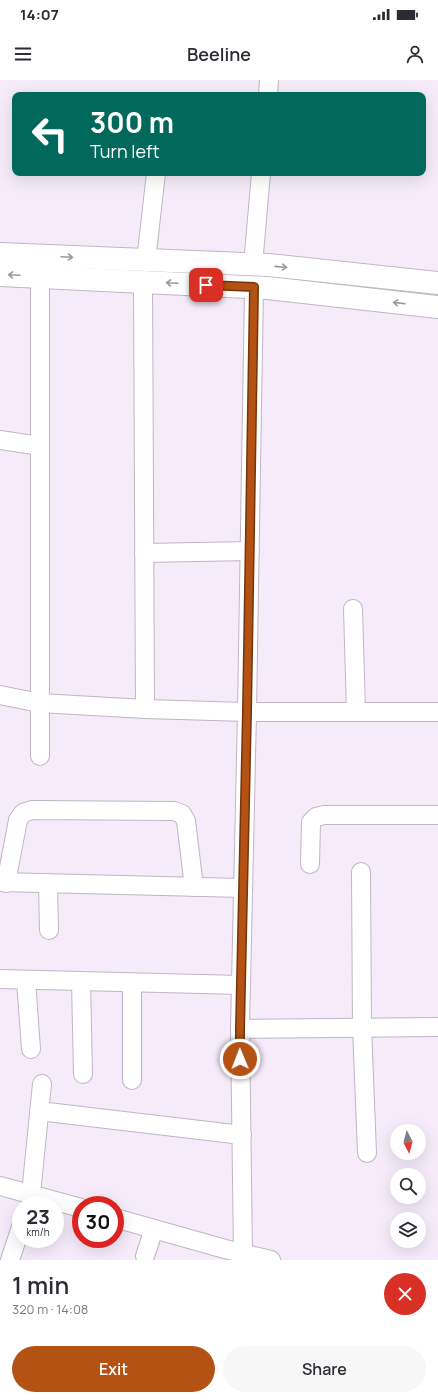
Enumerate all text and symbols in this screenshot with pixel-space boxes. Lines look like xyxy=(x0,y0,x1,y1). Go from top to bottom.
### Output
text: 14:07 xyxy=(20,4,59,25)
text: Beeline xyxy=(187,42,251,66)
icon: menu xyxy=(12,43,34,65)
icon: person xyxy=(404,43,426,65)
text: 300 m xyxy=(90,103,174,141)
icon: left xyxy=(24,108,76,160)
text: Turn left xyxy=(90,139,160,163)
one-way arrow xyxy=(60,254,73,261)
one-way arrow xyxy=(274,263,287,270)
pin xyxy=(189,268,223,302)
one-way arrow xyxy=(8,272,21,279)
icon: arrive xyxy=(195,274,217,296)
one-way arrow xyxy=(166,280,179,287)
one-way arrow xyxy=(393,299,406,307)
position arrow xyxy=(219,1038,261,1080)
north arrow xyxy=(390,1124,426,1160)
map controls xyxy=(390,1124,426,1248)
button: search xyxy=(390,1168,426,1204)
speed limit sign: 30 xyxy=(72,1196,124,1248)
text: 23 xyxy=(26,1203,50,1230)
button: layers xyxy=(390,1212,426,1248)
text: km/h xyxy=(26,1225,50,1239)
text: 1 min xyxy=(12,1268,69,1301)
button: close xyxy=(384,1273,426,1315)
text: 320 m · 14:08 xyxy=(12,1300,88,1318)
button: Exit xyxy=(12,1346,215,1392)
button: Share xyxy=(223,1346,426,1392)

